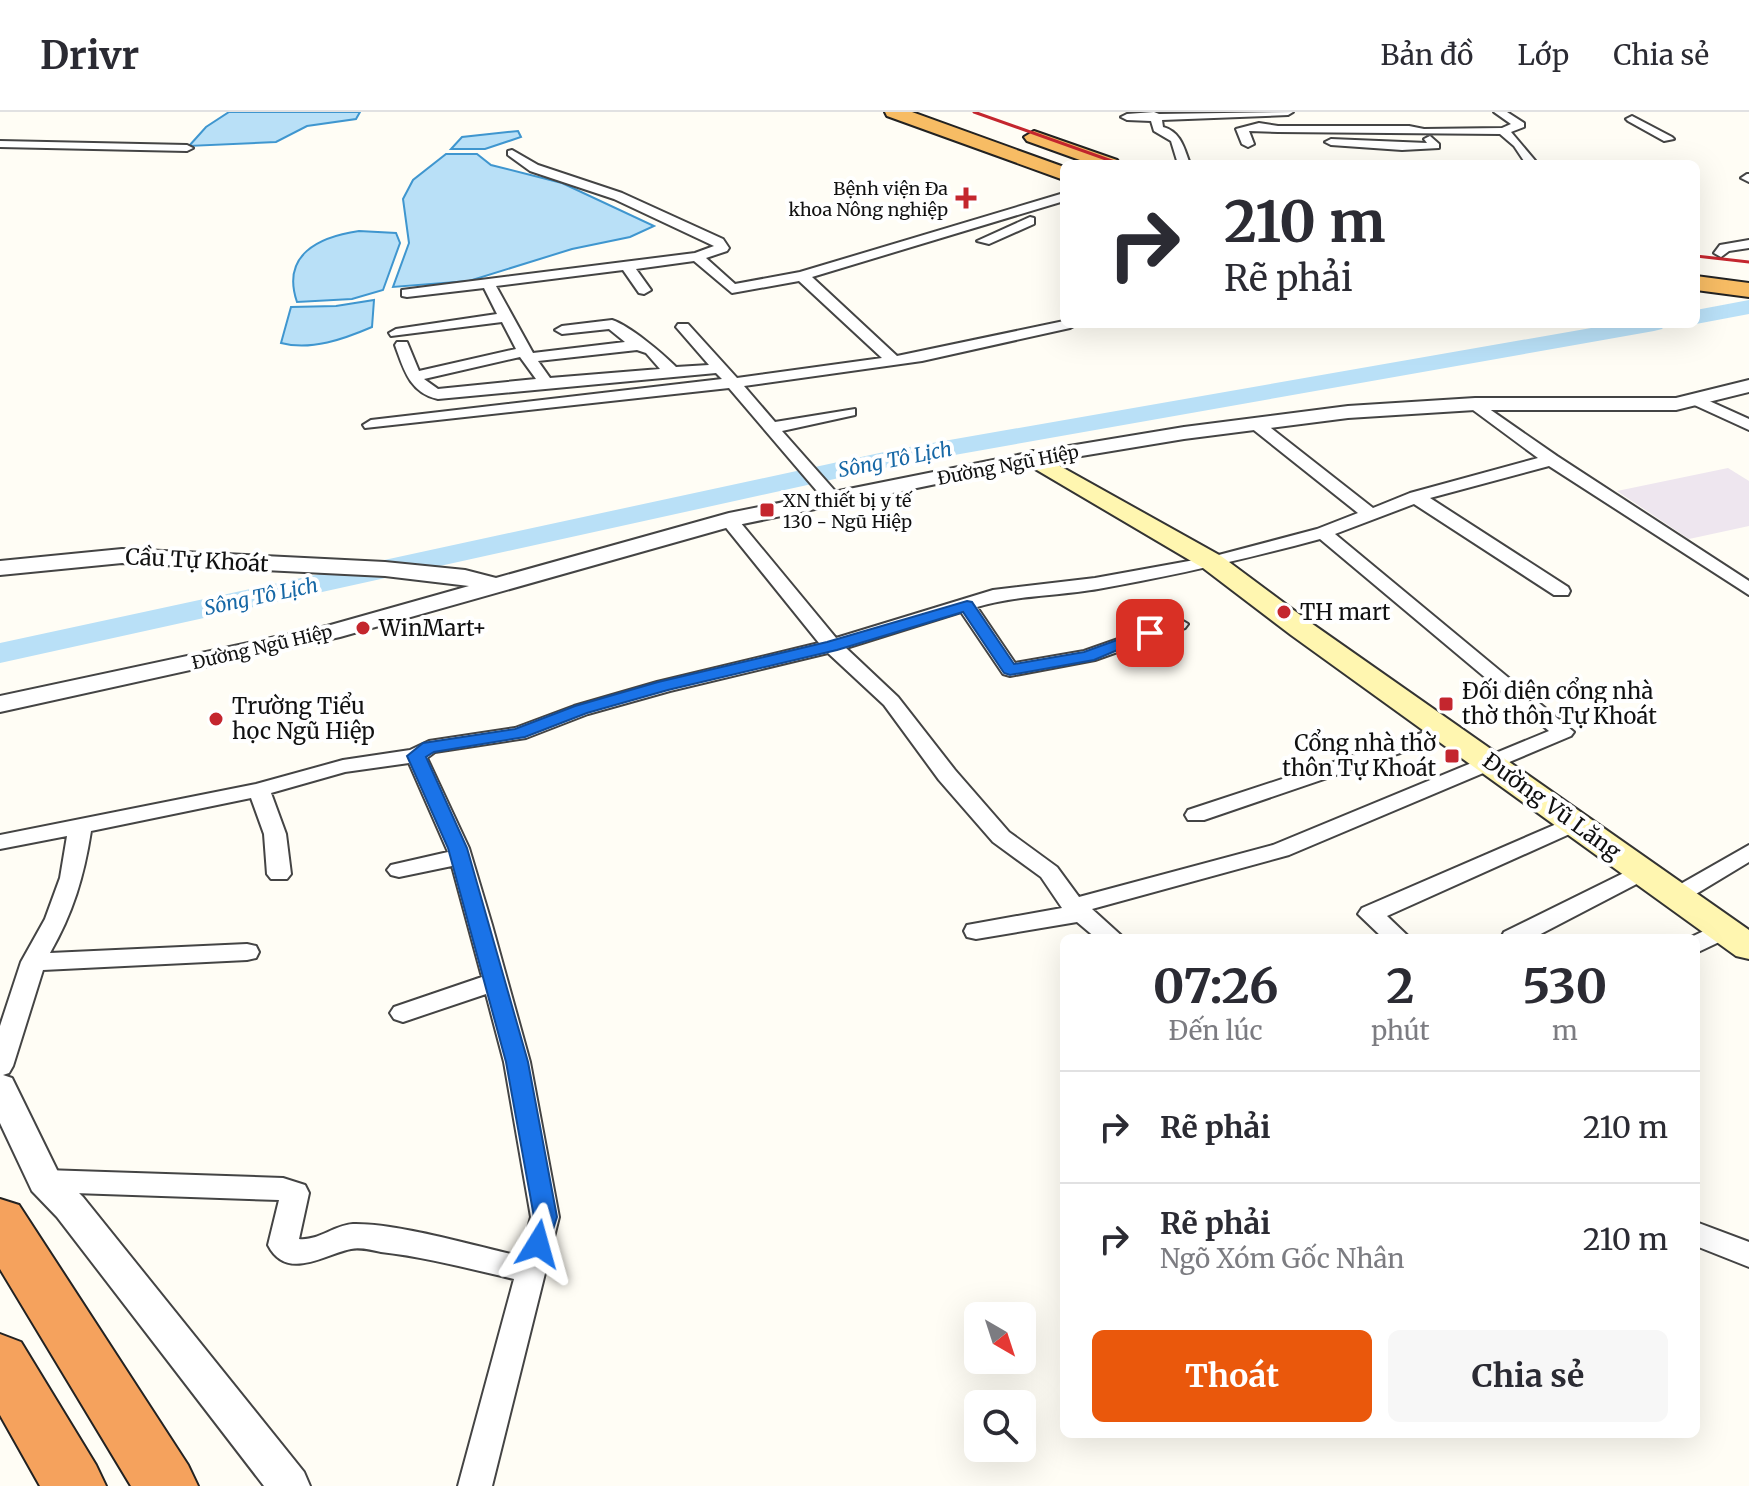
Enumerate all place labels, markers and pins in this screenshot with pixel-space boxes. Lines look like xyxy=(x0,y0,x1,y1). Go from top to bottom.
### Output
place label: Bệnh viện Đa khoa Nông nghiệp xyxy=(788,177,948,221)
marker: Bệnh viện Đa khoa Nông nghiệp xyxy=(955,187,977,209)
place label: XN thiết bị y tế 130 - Ngũ Hiệp xyxy=(783,489,913,533)
marker: XN thiết bị y tế 130 - Ngũ Hiệp xyxy=(758,501,776,519)
place label: TH mart xyxy=(1300,598,1391,626)
pin xyxy=(1116,599,1184,667)
marker: TH mart xyxy=(1275,603,1293,621)
place label: WinMart+ xyxy=(378,614,487,642)
marker: WinMart+ xyxy=(354,619,372,637)
place label: Đối diện cổng nhà thờ thôn Tự Khoát xyxy=(1462,676,1657,730)
place label: Trường Tiểu học Ngũ Hiệp xyxy=(232,691,375,745)
marker: Đối diện cổng nhà thờ thôn Tự Khoát xyxy=(1437,695,1455,713)
marker: Trường Tiểu học Ngũ Hiệp xyxy=(207,710,225,728)
place label: Cổng nhà thờ thôn Tự Khoát xyxy=(1282,728,1436,782)
marker: Cổng nhà thờ thôn Tự Khoát xyxy=(1443,747,1461,765)

